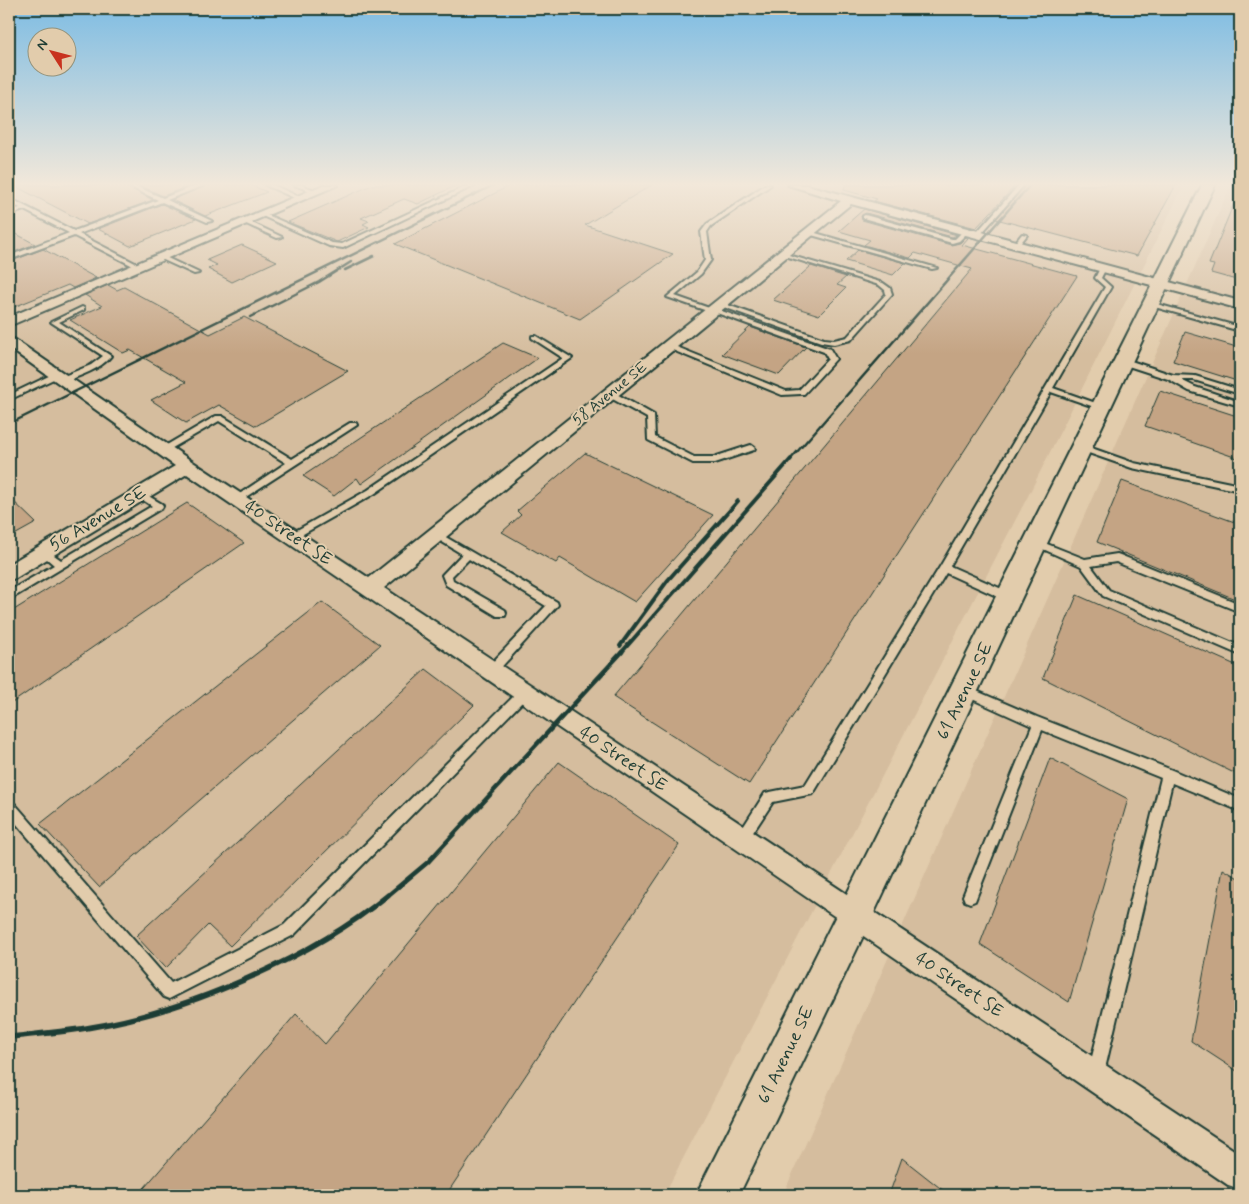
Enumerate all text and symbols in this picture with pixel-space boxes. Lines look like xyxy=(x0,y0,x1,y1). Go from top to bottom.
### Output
north arrow xyxy=(28,28,78,78)
text: N xyxy=(32,36,52,54)
street label: 58 Avenue SE xyxy=(568,357,652,430)
street label: 56 Avenue SE xyxy=(45,480,151,558)
street label: 40 Street SE xyxy=(239,495,337,571)
street label: 61 Avenue SE xyxy=(931,638,999,744)
street label: 40 Street SE xyxy=(574,721,672,797)
street label: 40 Street SE xyxy=(910,947,1008,1023)
street label: 61 Avenue SE xyxy=(752,1002,820,1108)

